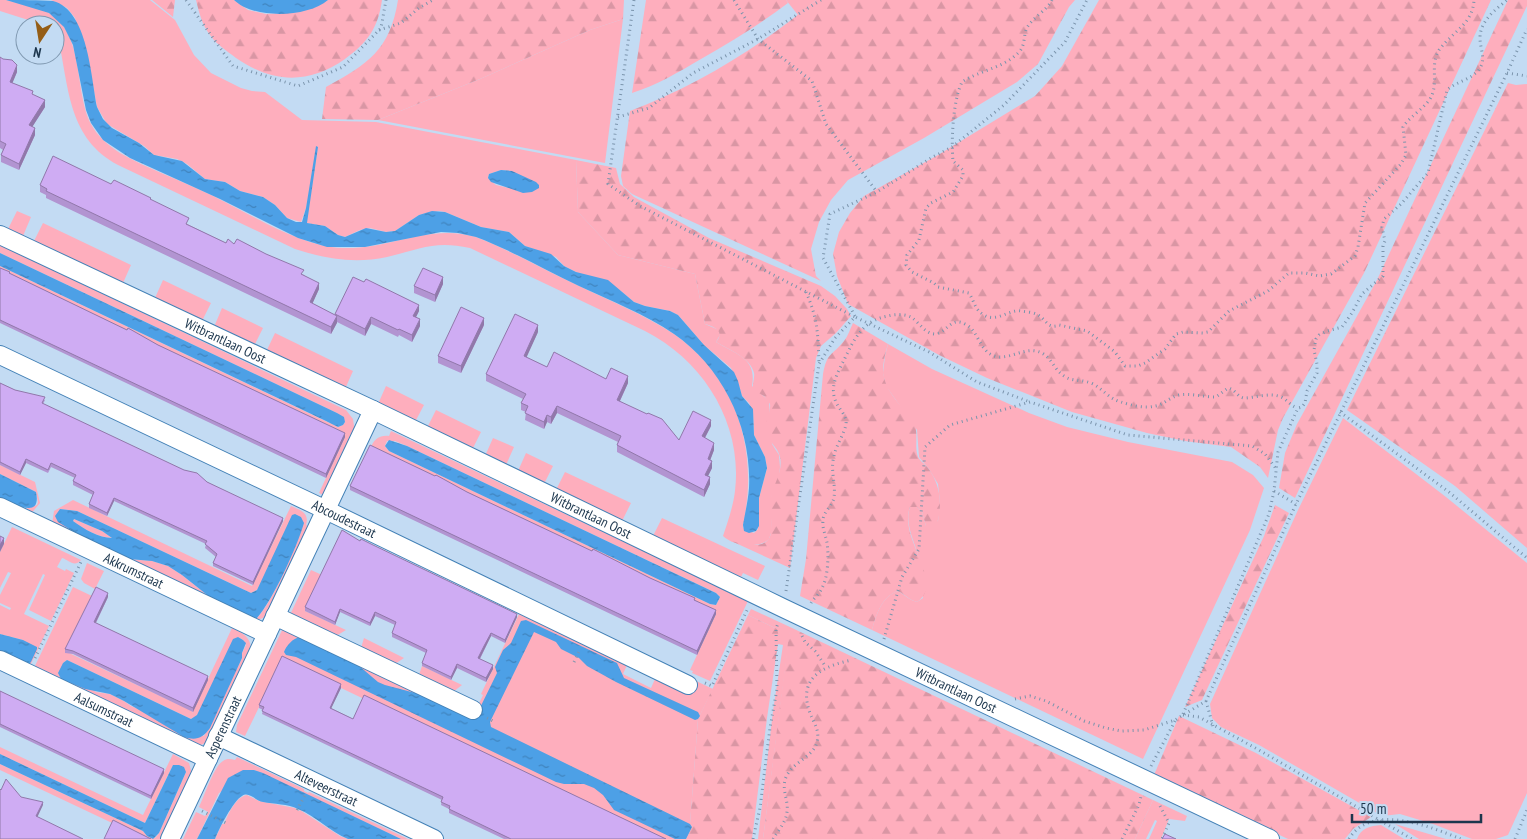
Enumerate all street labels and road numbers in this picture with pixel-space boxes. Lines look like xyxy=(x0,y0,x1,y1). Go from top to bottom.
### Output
street label: Witbrantlaan Oost xyxy=(182,314,269,368)
street label: Witbrantlaan Oost xyxy=(547,488,634,542)
street label: Abcoudestraat xyxy=(309,496,379,542)
street label: Akkrumstraat xyxy=(101,549,167,593)
street label: Witbrantlaan Oost xyxy=(913,663,1000,717)
street label: Aalsumstraat xyxy=(72,688,136,731)
street label: Asperenstraat xyxy=(201,693,245,761)
street label: Alteveerstraat xyxy=(292,765,361,810)

